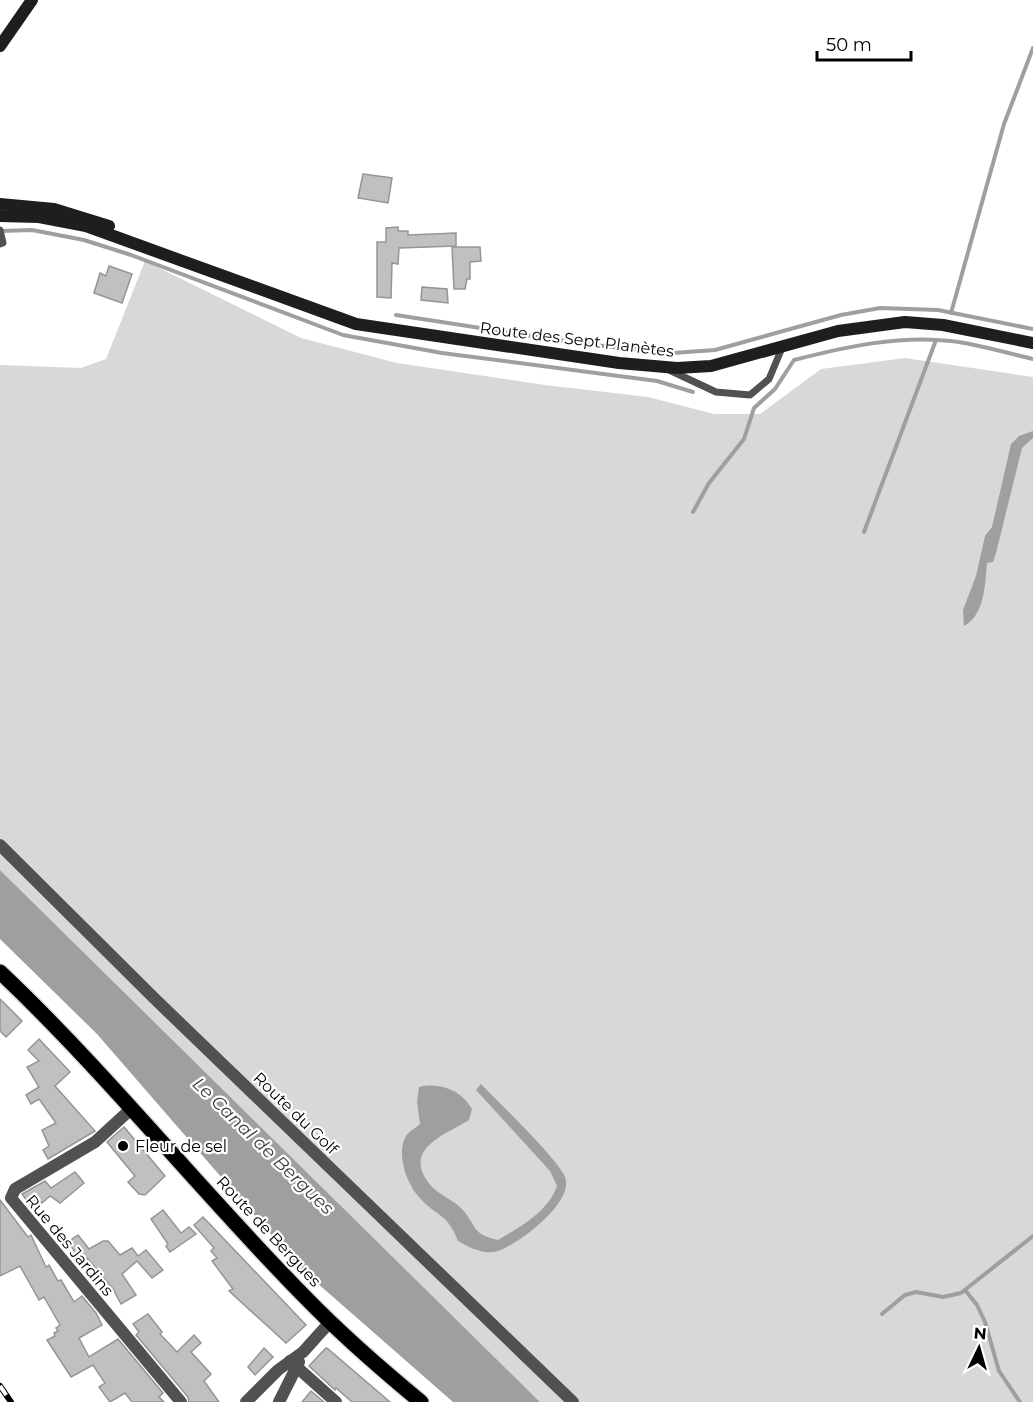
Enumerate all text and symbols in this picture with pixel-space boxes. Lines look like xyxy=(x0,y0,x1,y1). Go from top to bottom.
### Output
scale bar xyxy=(817,24,912,62)
text: 50 m xyxy=(826,34,872,56)
street label: Route des Sept Planètes xyxy=(479,318,675,361)
street label: Route du Golf xyxy=(249,1068,342,1159)
water label: Le Canal de Bergues xyxy=(188,1073,338,1219)
place label: Fleur de sel xyxy=(135,1137,227,1156)
marker: Fleur de sel xyxy=(116,1139,130,1153)
street label: Route de Bergues xyxy=(213,1172,325,1291)
street label: Rue des Jardins xyxy=(22,1191,118,1300)
north arrow xyxy=(949,1318,1009,1378)
text: N xyxy=(973,1324,988,1344)

